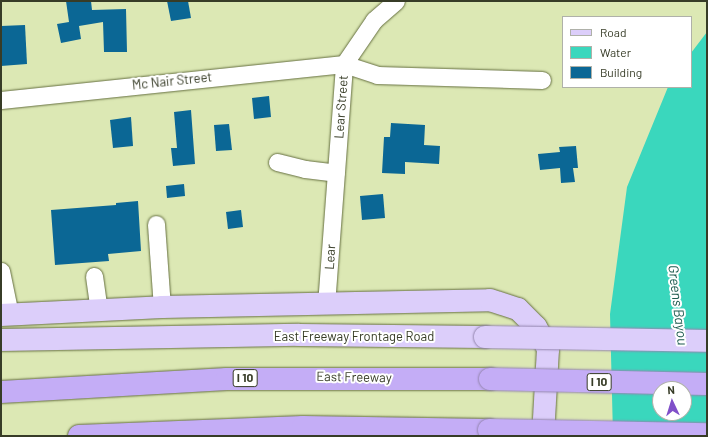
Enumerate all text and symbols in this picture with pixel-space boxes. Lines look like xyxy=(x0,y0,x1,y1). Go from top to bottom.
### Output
legend xyxy=(562,16,692,88)
text: Road xyxy=(600,25,627,39)
text: Water xyxy=(600,45,631,59)
text: Building xyxy=(600,65,642,79)
street label: Mc Nair Street xyxy=(131,69,213,93)
street label: Lear Street xyxy=(331,75,351,139)
street label: Lear xyxy=(321,244,339,270)
water label: Greens Bayou xyxy=(665,264,691,346)
street label: East Freeway Frontage Road xyxy=(274,328,434,344)
road number: I 10 xyxy=(232,368,258,388)
street label: East Freeway xyxy=(316,369,392,385)
road number: I 10 xyxy=(586,372,612,392)
north arrow xyxy=(652,381,692,421)
text: N xyxy=(667,383,675,396)

